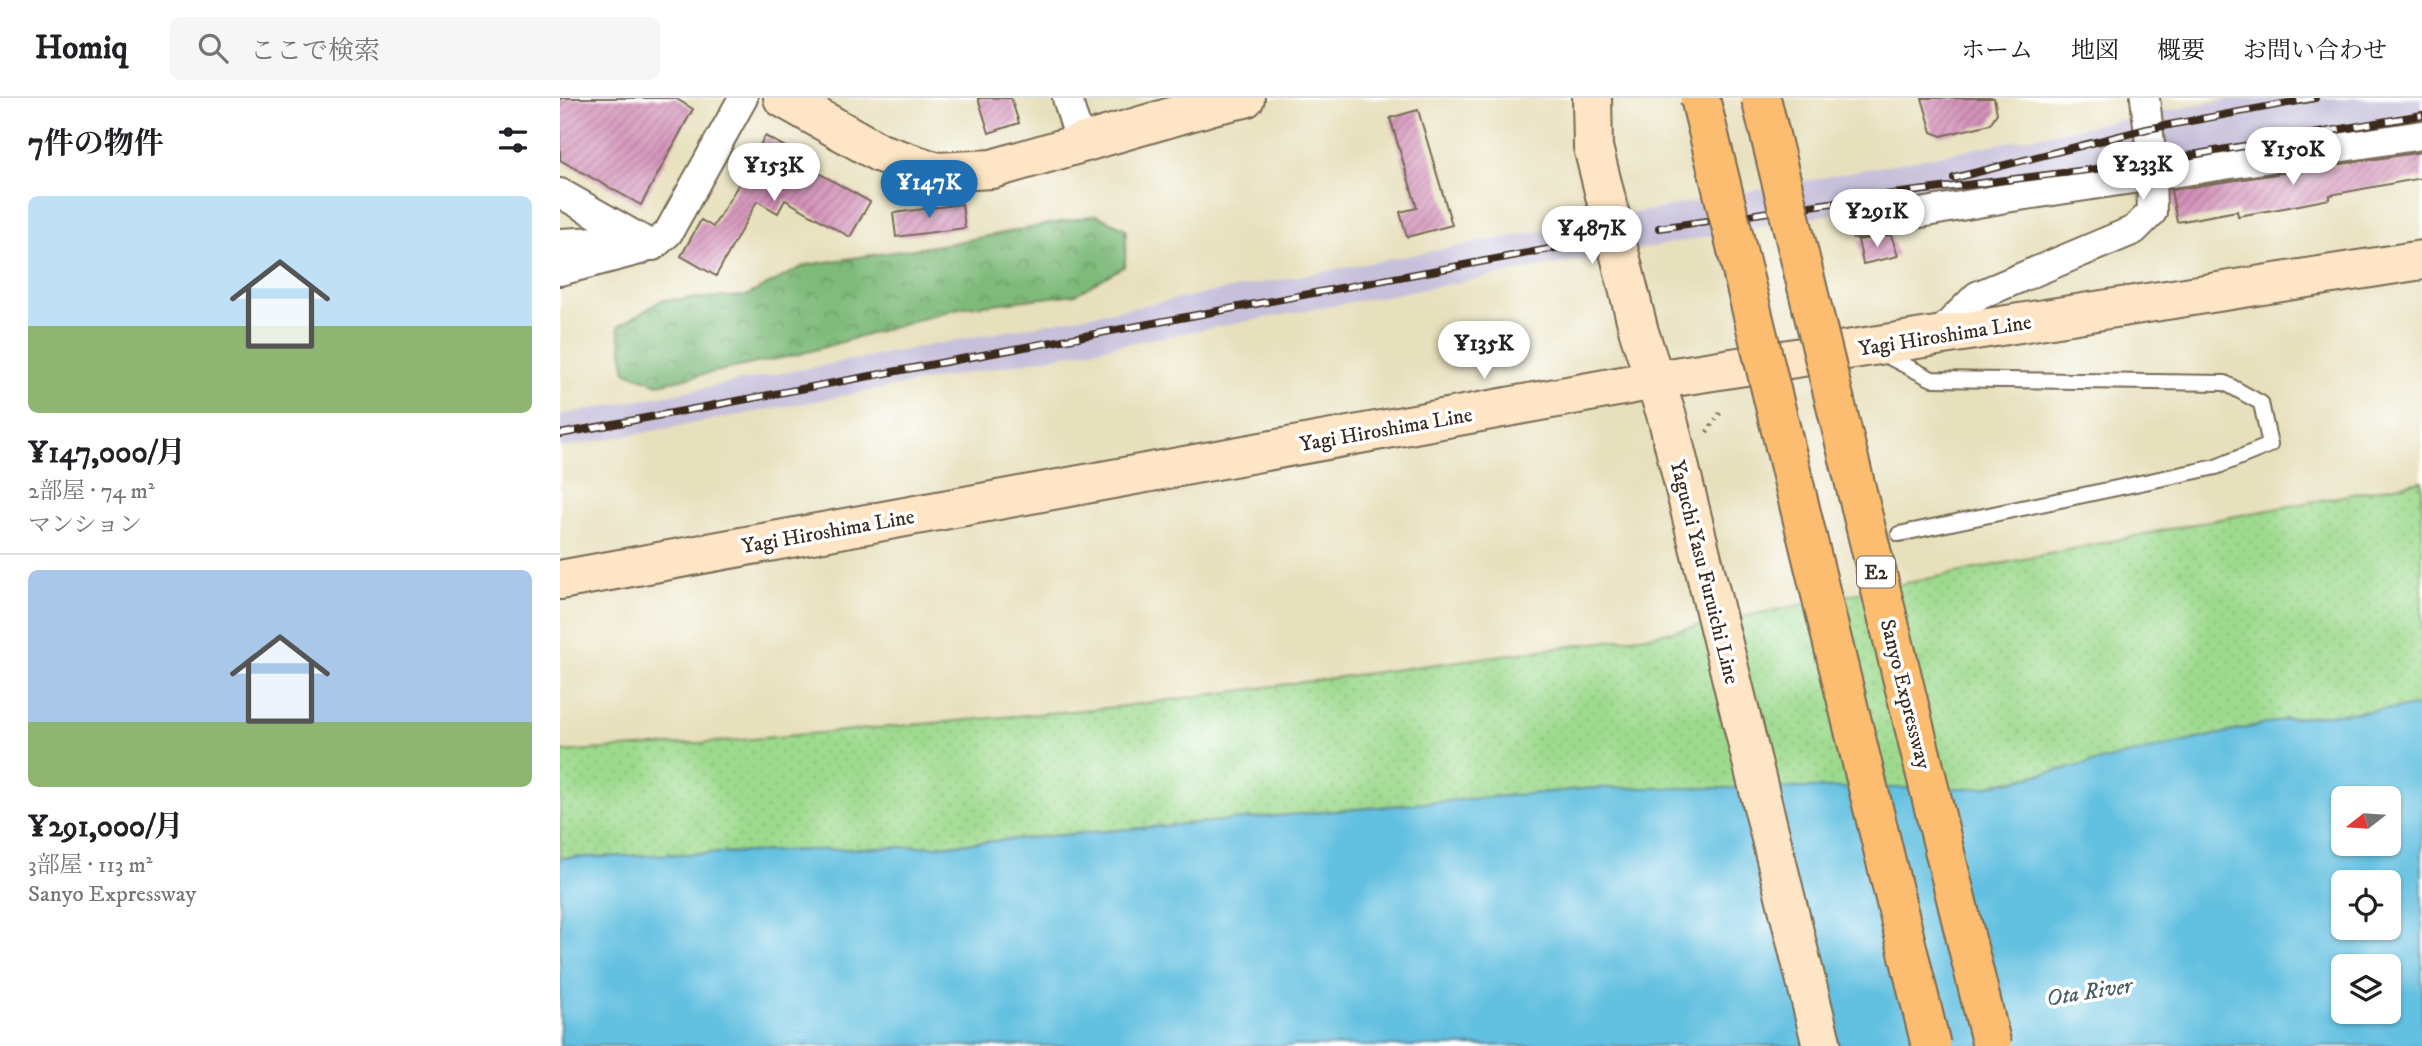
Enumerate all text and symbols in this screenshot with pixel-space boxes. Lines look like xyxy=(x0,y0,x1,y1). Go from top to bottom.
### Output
search box xyxy=(170,17,660,80)
text: Homiq xyxy=(35,28,128,69)
icon: search xyxy=(194,29,232,67)
text: ここで検索 xyxy=(250,35,380,68)
text: ホーム xyxy=(1961,36,2033,66)
text: 地図 xyxy=(2071,36,2119,66)
text: 概要 xyxy=(2157,36,2205,66)
text: お問い合わせ xyxy=(2243,36,2387,66)
icon: filters xyxy=(494,121,532,159)
text: 7件の物件 xyxy=(28,126,164,163)
pin: ¥150K xyxy=(2244,127,2342,187)
text: ¥150K xyxy=(2261,135,2325,164)
pin: ¥233K xyxy=(2094,142,2192,202)
pin: ¥153K xyxy=(725,144,823,203)
text: ¥233K xyxy=(2113,150,2173,179)
text: ¥153K xyxy=(744,151,804,180)
pin: ¥147K xyxy=(880,160,978,220)
text: ¥147K xyxy=(897,168,961,197)
pin: ¥291K xyxy=(1828,190,1926,249)
text: ¥291K xyxy=(1846,197,1908,226)
pin: ¥487K xyxy=(1543,206,1641,266)
text: ¥487K xyxy=(1558,214,1626,243)
icon: home xyxy=(217,241,343,367)
street label: Yagi Hiroshima Line xyxy=(1857,309,2034,363)
pin: ¥135K xyxy=(1435,322,1533,381)
text: ¥135K xyxy=(1454,329,1514,358)
street label: Yagi Hiroshima Line xyxy=(1298,402,1475,458)
text: ¥147,000/月 xyxy=(28,435,186,472)
street label: Yaguchi Yasu Furuichi Line xyxy=(1664,458,1744,687)
text: 2部屋 · 74 m² xyxy=(28,477,155,506)
street label: Yagi Hiroshima Line xyxy=(740,504,917,560)
text: マンション xyxy=(28,511,142,540)
road number: E2 xyxy=(1857,556,1895,587)
icon: home xyxy=(217,616,343,742)
street label: Sanyo Expressway xyxy=(1874,617,1936,773)
north arrow xyxy=(2331,786,2401,856)
map controls xyxy=(2331,786,2401,1024)
text: ¥291,000/月 xyxy=(28,809,183,846)
text: 3部屋 · 113 m² xyxy=(28,851,152,880)
button: locate xyxy=(2331,870,2401,940)
text: Sanyo Expressway xyxy=(28,880,196,909)
button: layers xyxy=(2331,954,2401,1024)
water label: Ota River xyxy=(2044,971,2136,1014)

